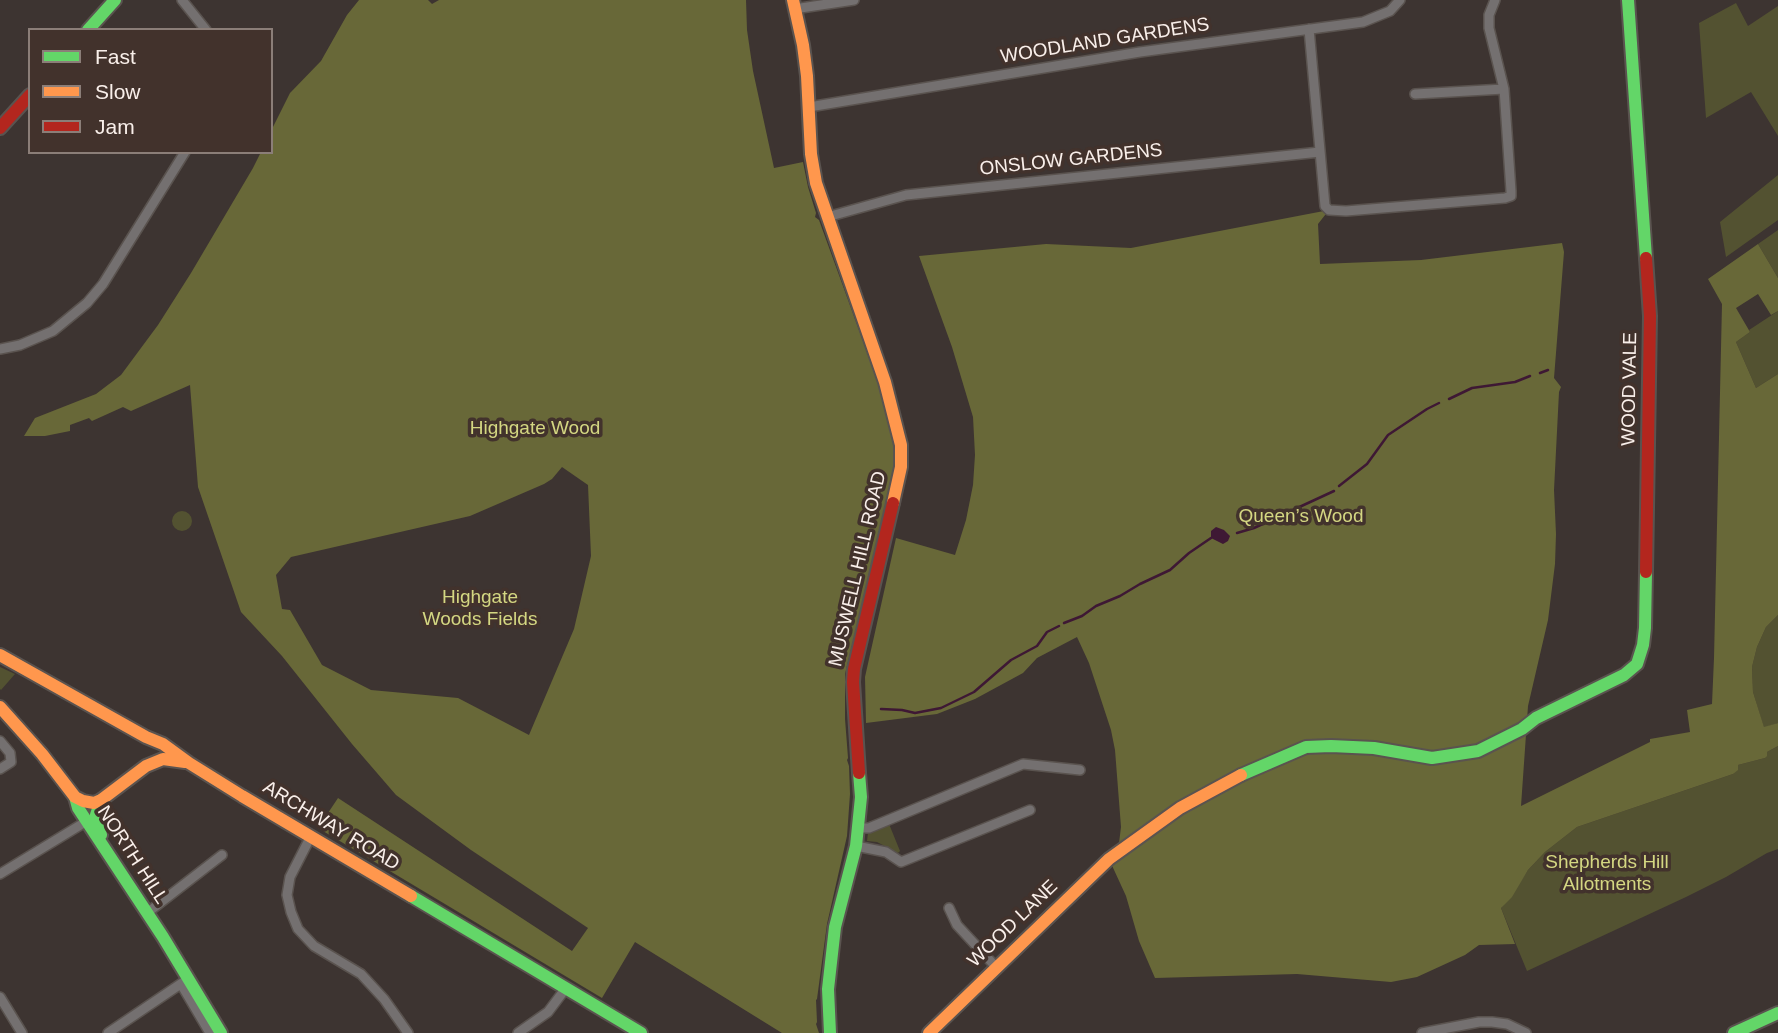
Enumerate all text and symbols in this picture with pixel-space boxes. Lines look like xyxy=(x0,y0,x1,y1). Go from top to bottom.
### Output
street label: WOODLAND GARDENS xyxy=(999,13,1211,69)
legend xyxy=(28,28,273,154)
text: Fast xyxy=(95,45,136,68)
text: Slow xyxy=(95,80,141,103)
text: Jam xyxy=(95,115,135,138)
street label: ONSLOW GARDENS xyxy=(978,139,1164,181)
street label: WOOD VALE xyxy=(1618,332,1642,446)
park label: Highgate Wood xyxy=(470,418,600,440)
street label: MUSWELL HILL ROAD xyxy=(824,469,892,669)
park label: Queen’s Wood xyxy=(1239,506,1363,528)
park label: Highgate Woods Fields xyxy=(423,587,537,631)
street label: ARCHWAY ROAD xyxy=(259,776,403,876)
street label: NORTH HILL xyxy=(92,802,172,908)
park label: Shepherds Hill Allotments xyxy=(1545,852,1669,896)
street label: WOOD LANE xyxy=(963,875,1063,973)

